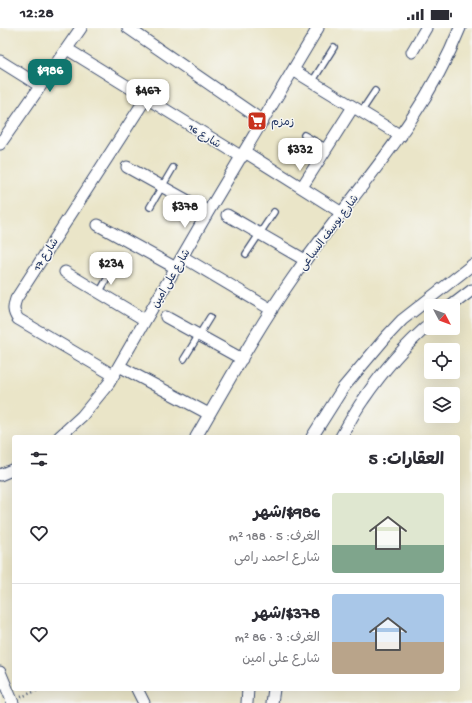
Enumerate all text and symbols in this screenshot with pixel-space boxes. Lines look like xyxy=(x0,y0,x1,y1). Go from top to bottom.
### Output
text: 12:28 xyxy=(20,5,54,23)
pin: $986 xyxy=(26,59,74,93)
text: $986 xyxy=(37,64,63,79)
pin: $467 xyxy=(124,79,172,113)
text: $467 xyxy=(135,84,161,99)
supermarket icon: زمزم xyxy=(246,110,268,132)
place label: زمزم xyxy=(271,117,294,130)
street label: شارع 16 xyxy=(184,121,223,152)
pin: $332 xyxy=(276,138,324,172)
text: $332 xyxy=(287,143,313,158)
street label: شارع يوسف السباعى xyxy=(297,193,363,274)
pin: $378 xyxy=(161,195,209,229)
text: $378 xyxy=(172,200,198,215)
street label: شارع 17 xyxy=(30,236,63,275)
street label: شارع على امين xyxy=(149,247,194,311)
pin: $234 xyxy=(87,252,135,286)
text: $234 xyxy=(98,257,124,272)
north arrow xyxy=(424,299,460,335)
map controls xyxy=(424,299,460,423)
button: locate xyxy=(424,343,460,379)
button: layers xyxy=(424,387,460,423)
icon: filters xyxy=(28,448,50,470)
text: العقارات: 5 xyxy=(369,451,444,471)
text: $986/شهر xyxy=(254,504,320,524)
icon: home xyxy=(364,509,412,557)
icon: heart xyxy=(28,522,50,544)
text: الغرف: 5 · 188 m² xyxy=(229,530,320,545)
text: شارع احمد رامى xyxy=(234,551,320,566)
text: $378/شهر xyxy=(253,605,320,625)
icon: home xyxy=(364,610,412,658)
icon: heart xyxy=(28,623,50,645)
text: الغرف: 3 · 86 m² xyxy=(235,631,320,646)
text: شارع على امين xyxy=(242,652,320,667)

